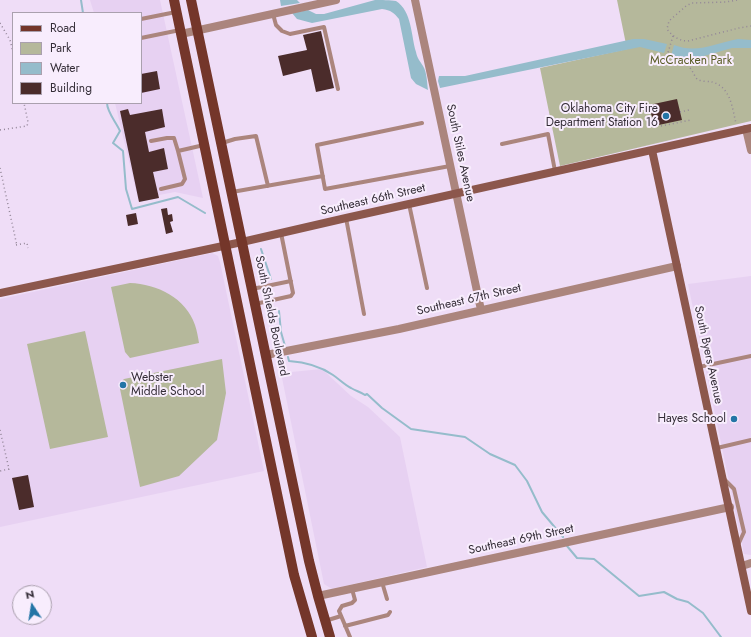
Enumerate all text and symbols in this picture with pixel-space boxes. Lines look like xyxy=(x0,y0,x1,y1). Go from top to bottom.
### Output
legend xyxy=(12,12,142,104)
text: Road xyxy=(50,19,76,37)
text: Park xyxy=(50,39,71,57)
park label: McCracken Park xyxy=(650,54,732,68)
text: Water xyxy=(50,59,80,77)
text: Building xyxy=(50,79,92,97)
place label: Oklahoma City Fire Department Station 16 xyxy=(546,102,658,130)
street label: South Stiles Avenue xyxy=(443,103,477,203)
marker: Oklahoma City Fire Department Station 16 xyxy=(661,111,671,121)
street label: Southeast 66th Street xyxy=(319,181,427,219)
street label: South Shields Boulevard xyxy=(251,254,291,378)
street label: Southeast 67th Street xyxy=(415,281,523,319)
street label: South Byers Avenue xyxy=(691,305,725,405)
place label: Webster Middle School xyxy=(131,371,205,399)
marker: Webster Middle School xyxy=(118,380,128,390)
place label: Hayes School xyxy=(658,412,726,426)
marker: Hayes School xyxy=(729,414,739,424)
street label: Southeast 69th Street xyxy=(467,522,575,558)
north arrow xyxy=(12,585,52,625)
text: N xyxy=(24,586,36,603)

